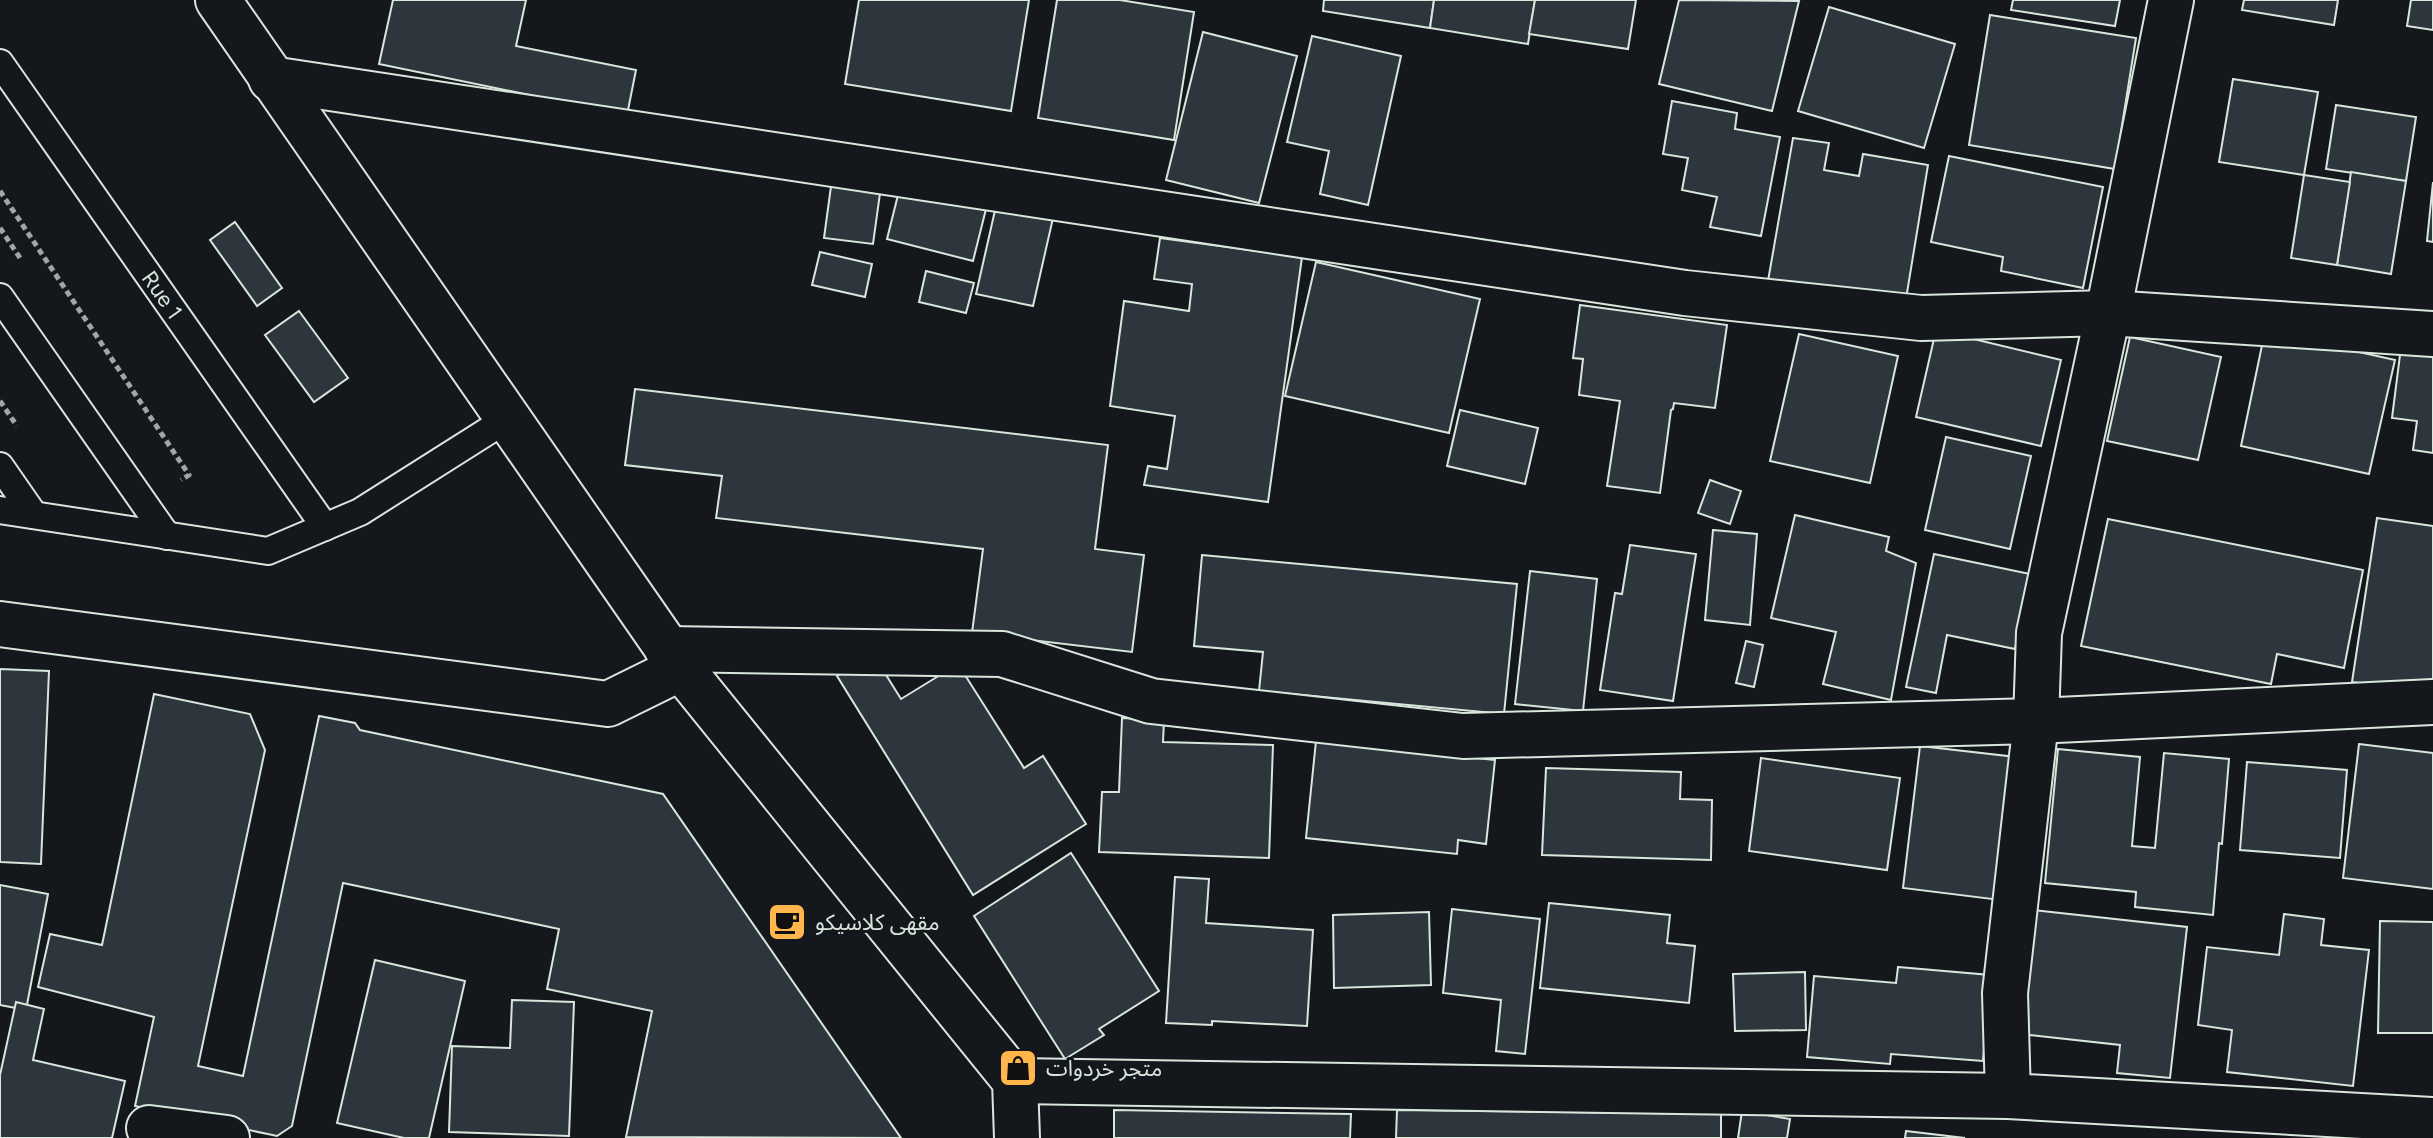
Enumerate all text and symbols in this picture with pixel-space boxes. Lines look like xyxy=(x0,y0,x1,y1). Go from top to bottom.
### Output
street label: Rue 1 xyxy=(136,266,188,324)
cafe icon: مقهى كلاسيكو xyxy=(766,901,808,943)
place label: مقهى كلاسيكو xyxy=(815,909,939,936)
shop icon: متجر خردوات xyxy=(997,1047,1039,1089)
place label: متجر خردوات xyxy=(1046,1055,1162,1082)

